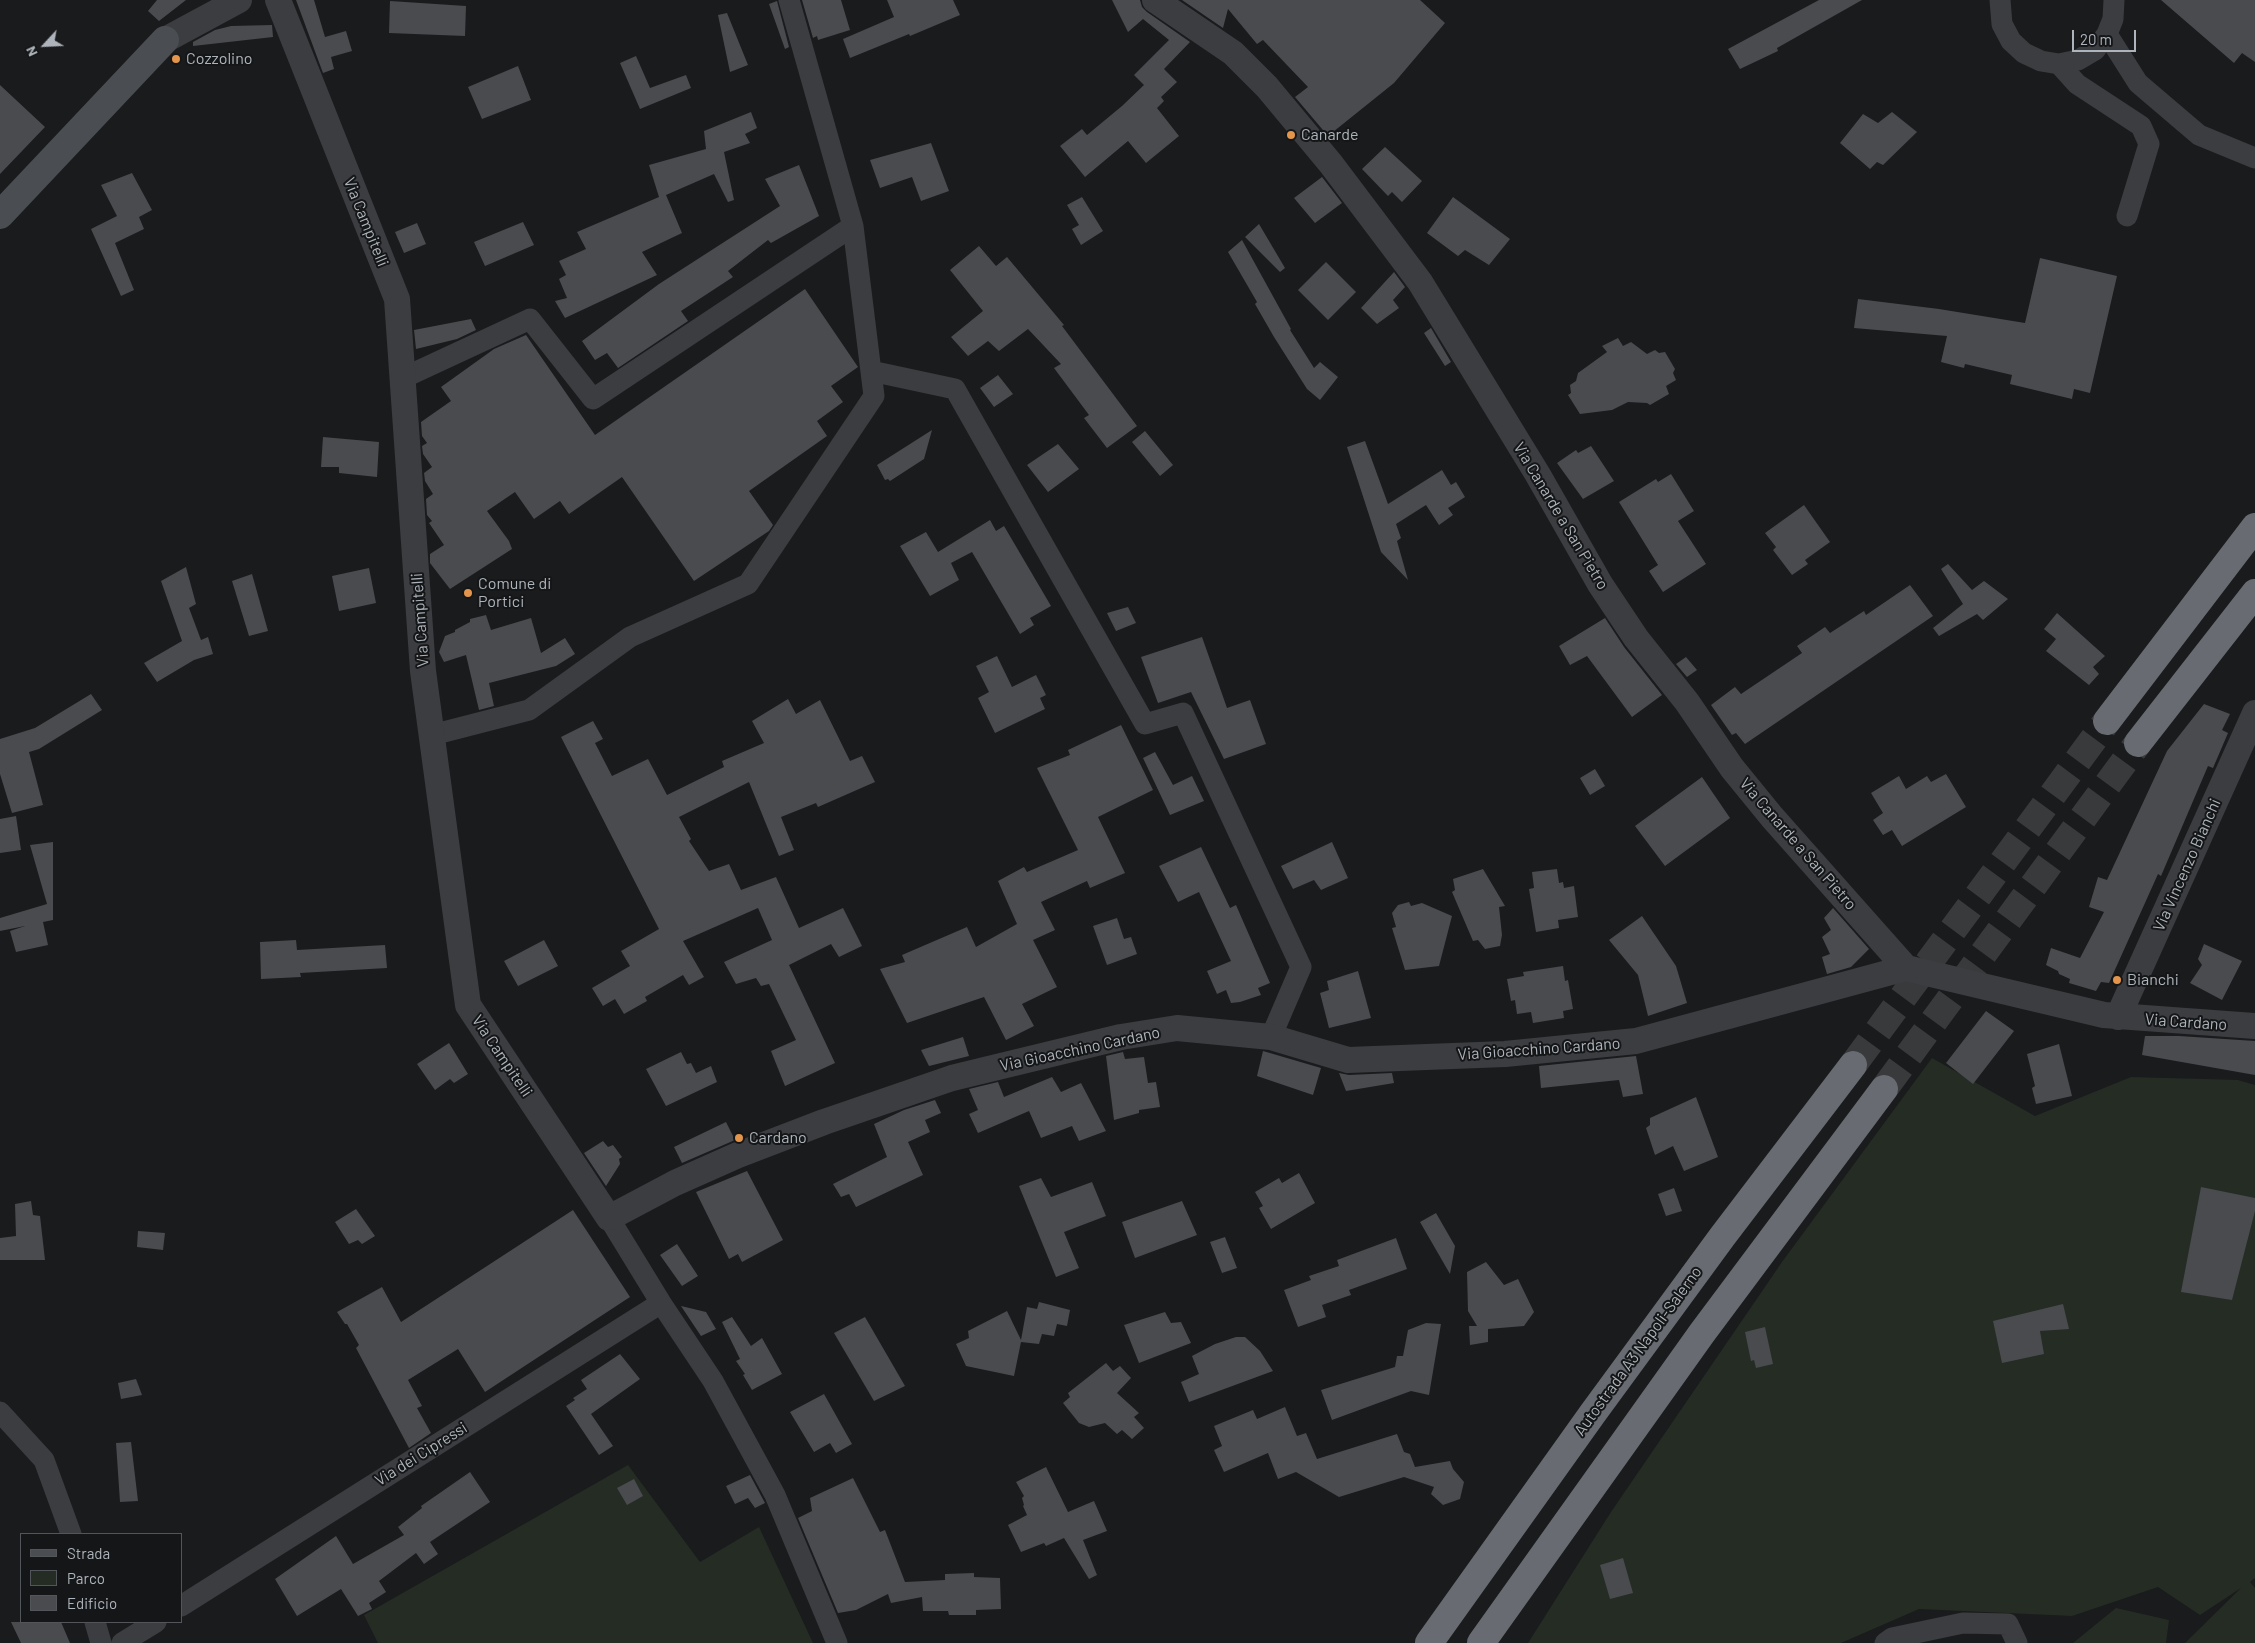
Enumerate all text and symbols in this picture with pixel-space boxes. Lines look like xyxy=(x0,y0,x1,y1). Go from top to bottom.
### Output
north arrow xyxy=(20,20,70,70)
scale bar xyxy=(2075,20,2139,52)
text: 20 m xyxy=(2080,30,2112,48)
text: N xyxy=(21,44,41,59)
place label: Cozzolino xyxy=(186,49,252,69)
marker: Cozzolino xyxy=(170,53,182,65)
place label: Canarde xyxy=(1301,125,1359,145)
marker: Canarde xyxy=(1285,129,1297,141)
street label: Via Campitelli xyxy=(339,175,393,269)
street label: Via Canarde a San Pietro xyxy=(1509,439,1613,593)
street label: Via Campitelli xyxy=(407,572,433,668)
place label: Comune di Portici xyxy=(478,574,551,612)
marker: Comune di Portici xyxy=(462,587,474,599)
street label: Via Canarde a San Pietro xyxy=(1735,774,1861,914)
street label: Via Vincenzo Bianchi xyxy=(2149,796,2225,934)
place label: Bianchi xyxy=(2127,970,2179,990)
marker: Bianchi xyxy=(2111,974,2123,986)
street label: Via Cardano xyxy=(2144,1010,2228,1034)
street label: Via Campitelli xyxy=(468,1012,536,1100)
street label: Via Gioacchino Cardano xyxy=(998,1023,1162,1075)
street label: Via Gioacchino Cardano xyxy=(1457,1034,1621,1064)
place label: Cardano xyxy=(749,1128,807,1148)
marker: Cardano xyxy=(733,1132,745,1144)
street label: Autostrada A3 Napoli-Salerno xyxy=(1570,1263,1706,1439)
street label: Via dei Cipressi xyxy=(371,1418,471,1490)
legend xyxy=(20,1533,182,1623)
text: Strada xyxy=(67,1544,110,1562)
text: Parco xyxy=(67,1569,105,1587)
text: Edificio xyxy=(67,1594,117,1612)

